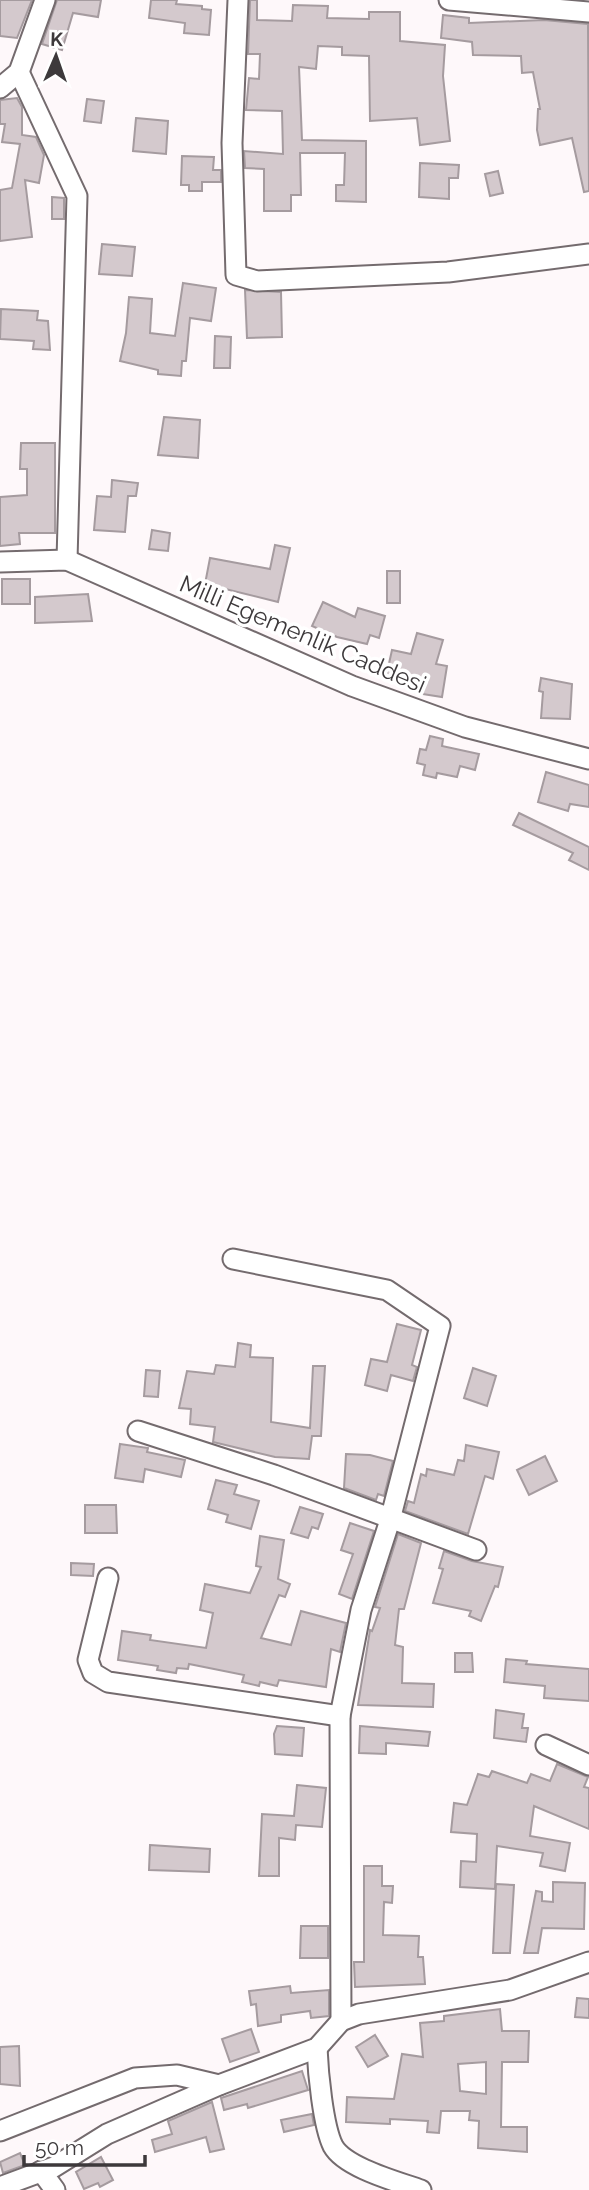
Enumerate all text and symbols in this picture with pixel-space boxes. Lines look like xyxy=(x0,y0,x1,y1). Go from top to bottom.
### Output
north arrow xyxy=(21,21,91,91)
text: K xyxy=(50,28,64,50)
street label: Milli Egemenlik Caddesi xyxy=(175,569,431,699)
scale bar xyxy=(24,2124,145,2168)
text: 50 m xyxy=(35,2135,84,2160)

